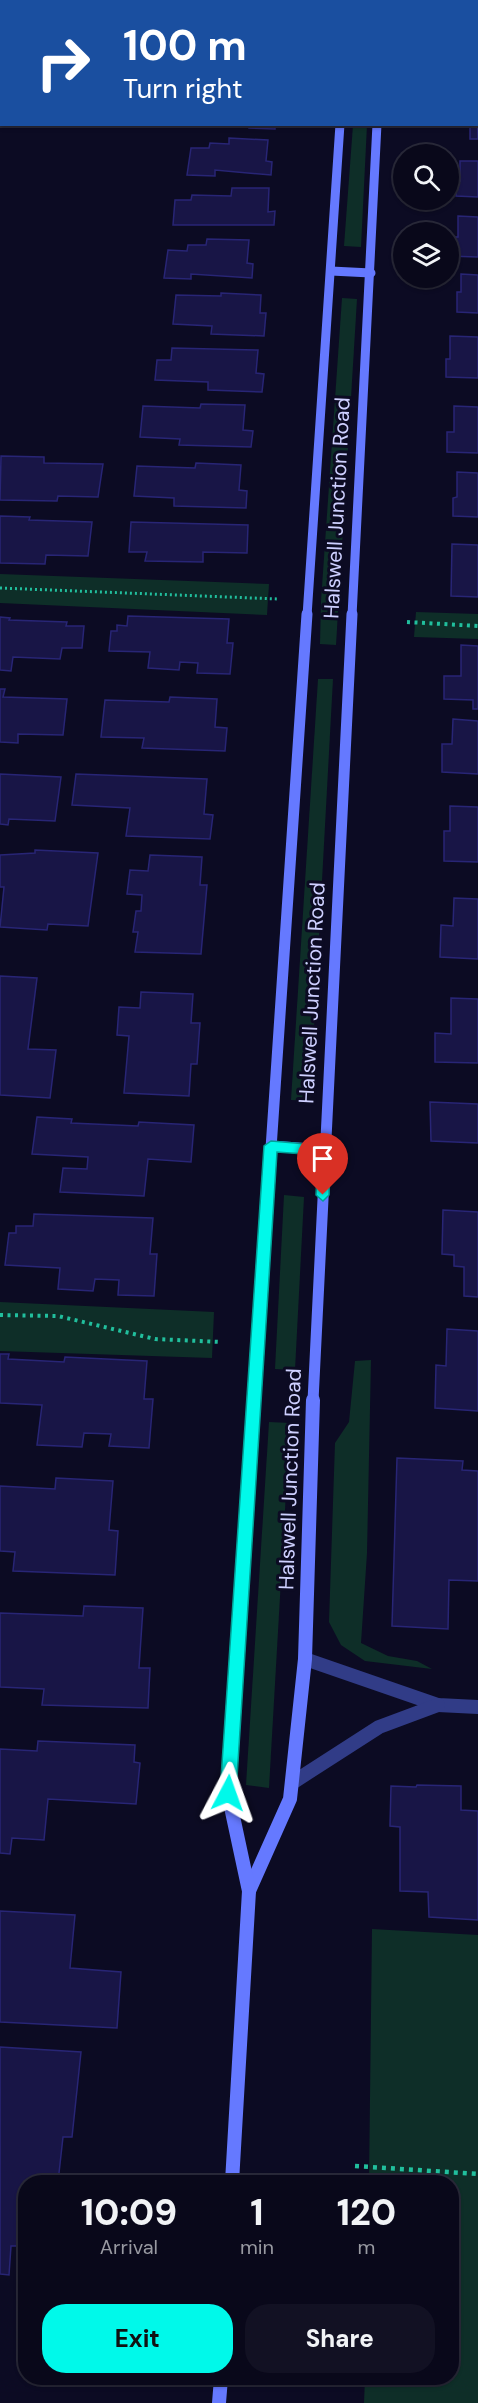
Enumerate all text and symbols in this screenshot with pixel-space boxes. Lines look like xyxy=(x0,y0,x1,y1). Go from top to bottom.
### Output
text: 100 m xyxy=(123,18,247,73)
icon: right xyxy=(24,24,102,102)
text: Turn right xyxy=(123,71,243,106)
map controls xyxy=(393,144,459,288)
button: search xyxy=(393,144,459,210)
button: layers xyxy=(393,222,459,288)
street label: Halswell Junction Road xyxy=(317,397,357,619)
street label: Halswell Junction Road xyxy=(292,882,332,1104)
pin xyxy=(297,1133,348,1195)
icon: arrive xyxy=(306,1142,339,1175)
street label: Halswell Junction Road xyxy=(272,1368,308,1590)
position arrow xyxy=(196,1761,260,1825)
text: 10:09 xyxy=(81,2189,177,2236)
text: 1 xyxy=(250,2189,264,2236)
text: 120 xyxy=(337,2189,396,2236)
text: Arrival xyxy=(100,2234,158,2260)
text: min xyxy=(240,2234,274,2260)
text: m xyxy=(358,2234,375,2260)
button: Exit xyxy=(42,2304,233,2373)
button: Share xyxy=(245,2304,435,2373)

